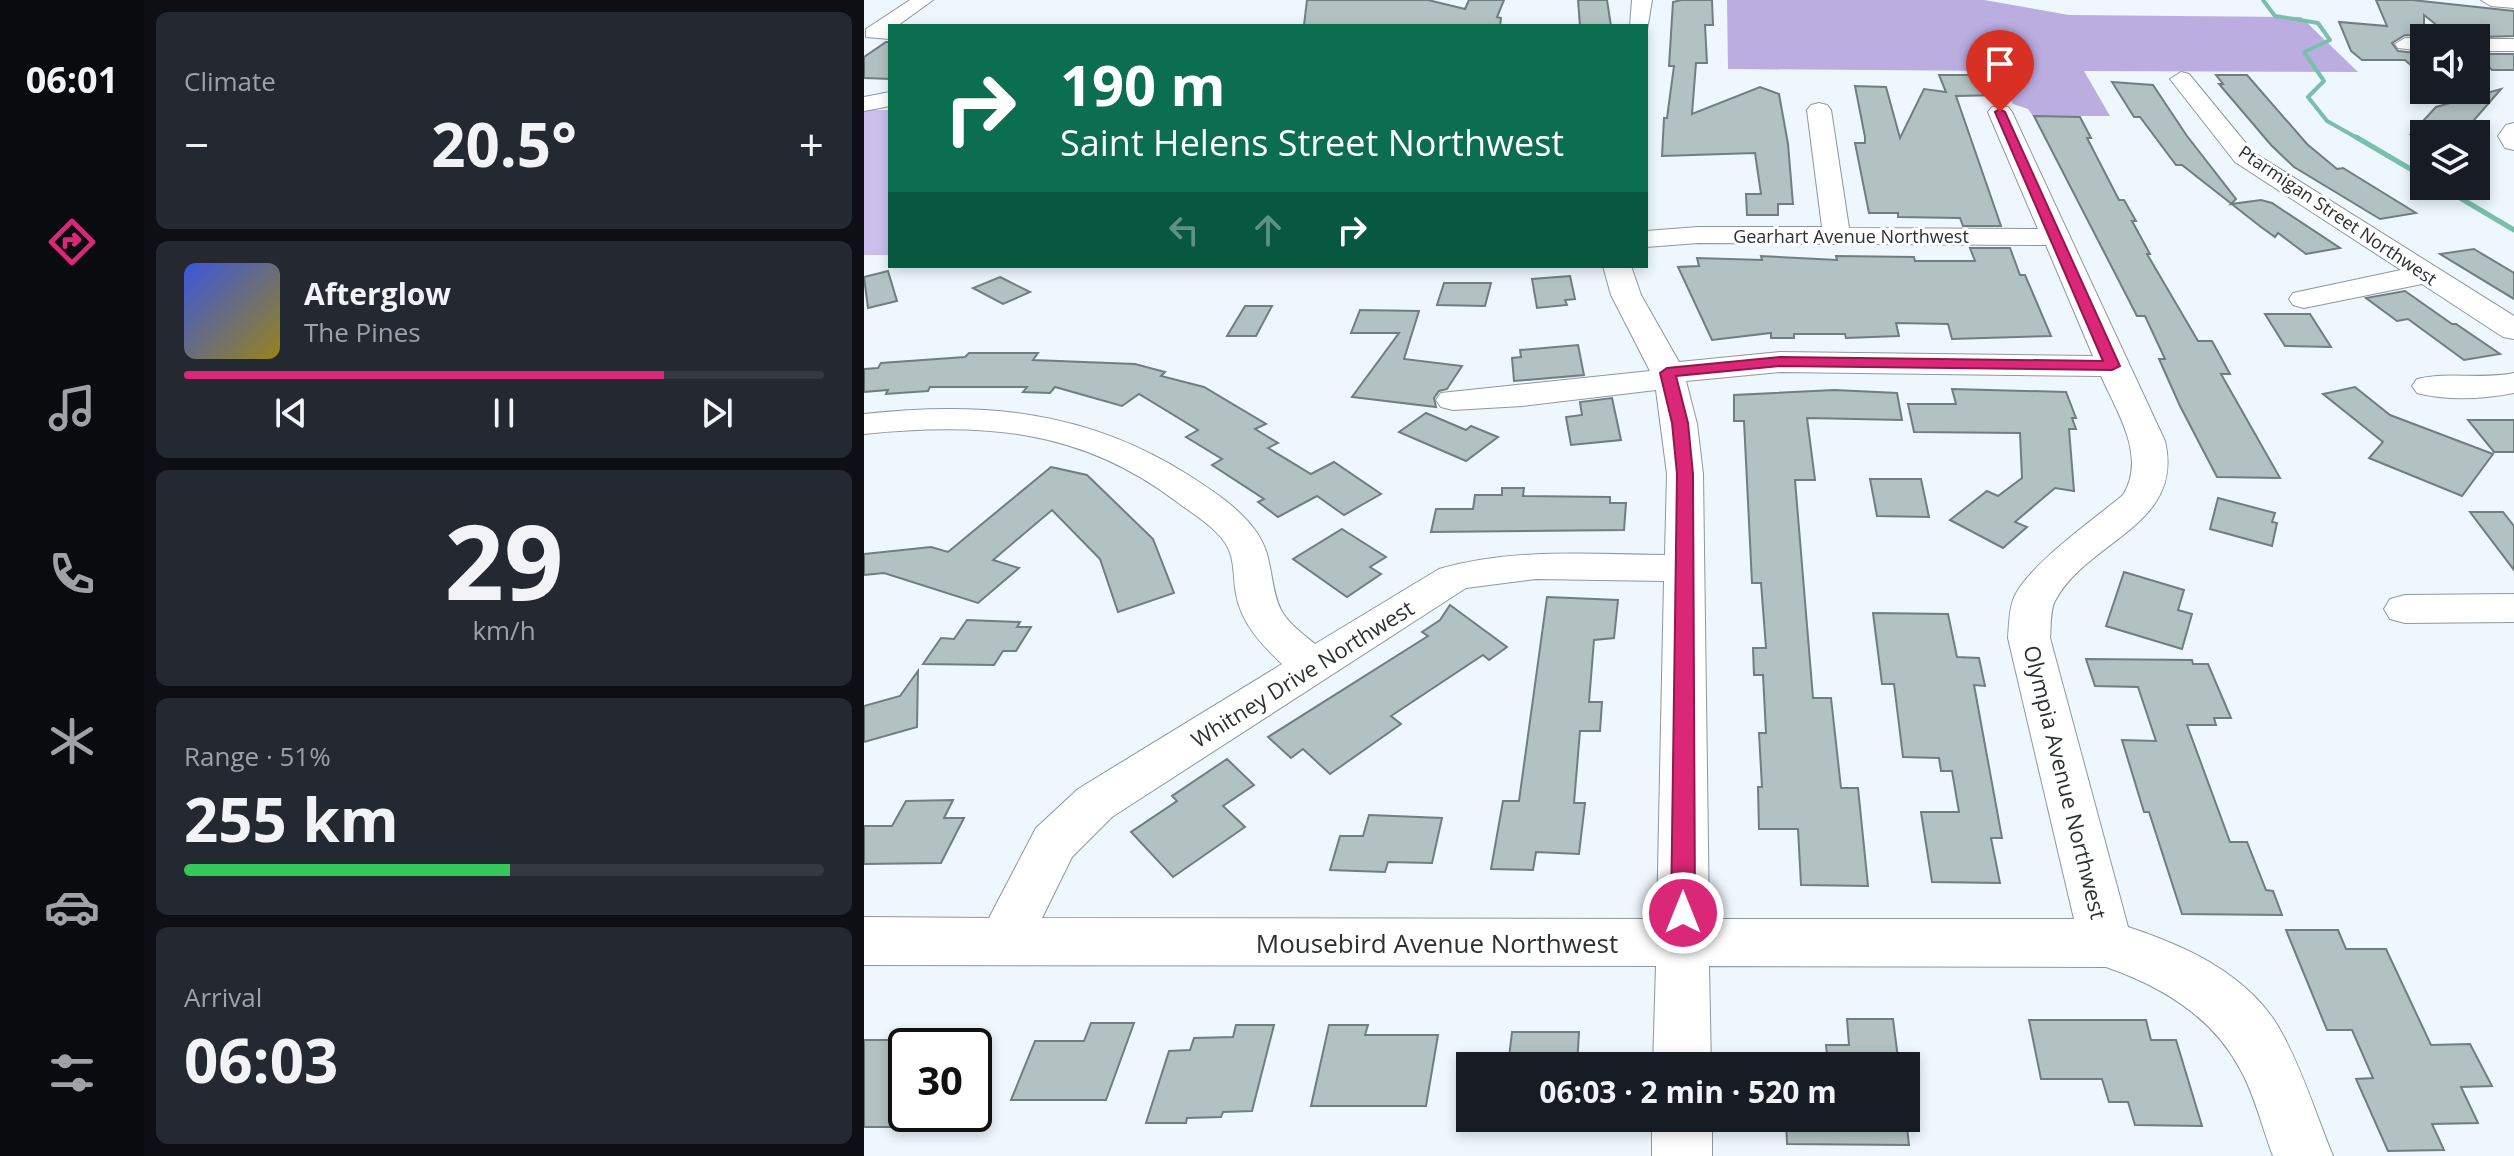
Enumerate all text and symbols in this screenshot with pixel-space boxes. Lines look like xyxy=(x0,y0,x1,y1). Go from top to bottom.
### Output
map controls xyxy=(2410,24,2490,200)
button: sound xyxy=(2410,24,2490,104)
pin xyxy=(1966,30,2034,112)
icon: arrive xyxy=(1978,42,2022,86)
text: 190 m xyxy=(1060,46,1226,122)
text: 06:01 xyxy=(26,55,118,104)
icon: right xyxy=(928,56,1032,160)
text: Climate xyxy=(184,63,276,99)
text: 20.5° xyxy=(431,103,577,185)
text: − xyxy=(184,114,209,174)
text: + xyxy=(799,114,824,174)
text: Saint Helens Street Northwest xyxy=(1060,118,1564,167)
button: layers xyxy=(2410,120,2490,200)
street label: Ptarmigan Street Northwest xyxy=(2234,139,2442,291)
icon: left xyxy=(1162,208,1206,252)
icon: ahead xyxy=(1246,208,1290,252)
icon: right xyxy=(1330,208,1374,252)
icon: directions xyxy=(44,214,100,270)
street label: Gearhart Avenue Northwest xyxy=(1733,224,1969,248)
text: Afterglow xyxy=(304,273,451,314)
text: The Pines xyxy=(304,314,421,350)
icon: music xyxy=(44,380,100,436)
icon: previous xyxy=(269,391,313,435)
icon: pause xyxy=(482,391,526,435)
icon: next xyxy=(695,391,739,435)
text: 29 xyxy=(445,489,563,630)
icon: phone xyxy=(44,546,100,602)
street label: Whitney Drive Northwest xyxy=(1185,592,1419,754)
text: km/h xyxy=(472,612,536,648)
street label: Olympia Avenue Northwest xyxy=(2017,642,2115,922)
icon: climate xyxy=(44,713,100,769)
text: Range · 51% xyxy=(184,738,331,774)
text: 255 km xyxy=(184,778,399,860)
position arrow xyxy=(1641,871,1725,955)
icon: car xyxy=(44,879,100,935)
street label: Mousebird Avenue Northwest xyxy=(1256,925,1618,961)
text: Arrival xyxy=(184,979,262,1015)
text: 06:03 xyxy=(184,1019,338,1101)
speed limit sign: 30 xyxy=(888,1028,992,1132)
icon: filters xyxy=(44,1045,100,1101)
text: 06:03 · 2 min · 520 m xyxy=(1539,1071,1837,1112)

